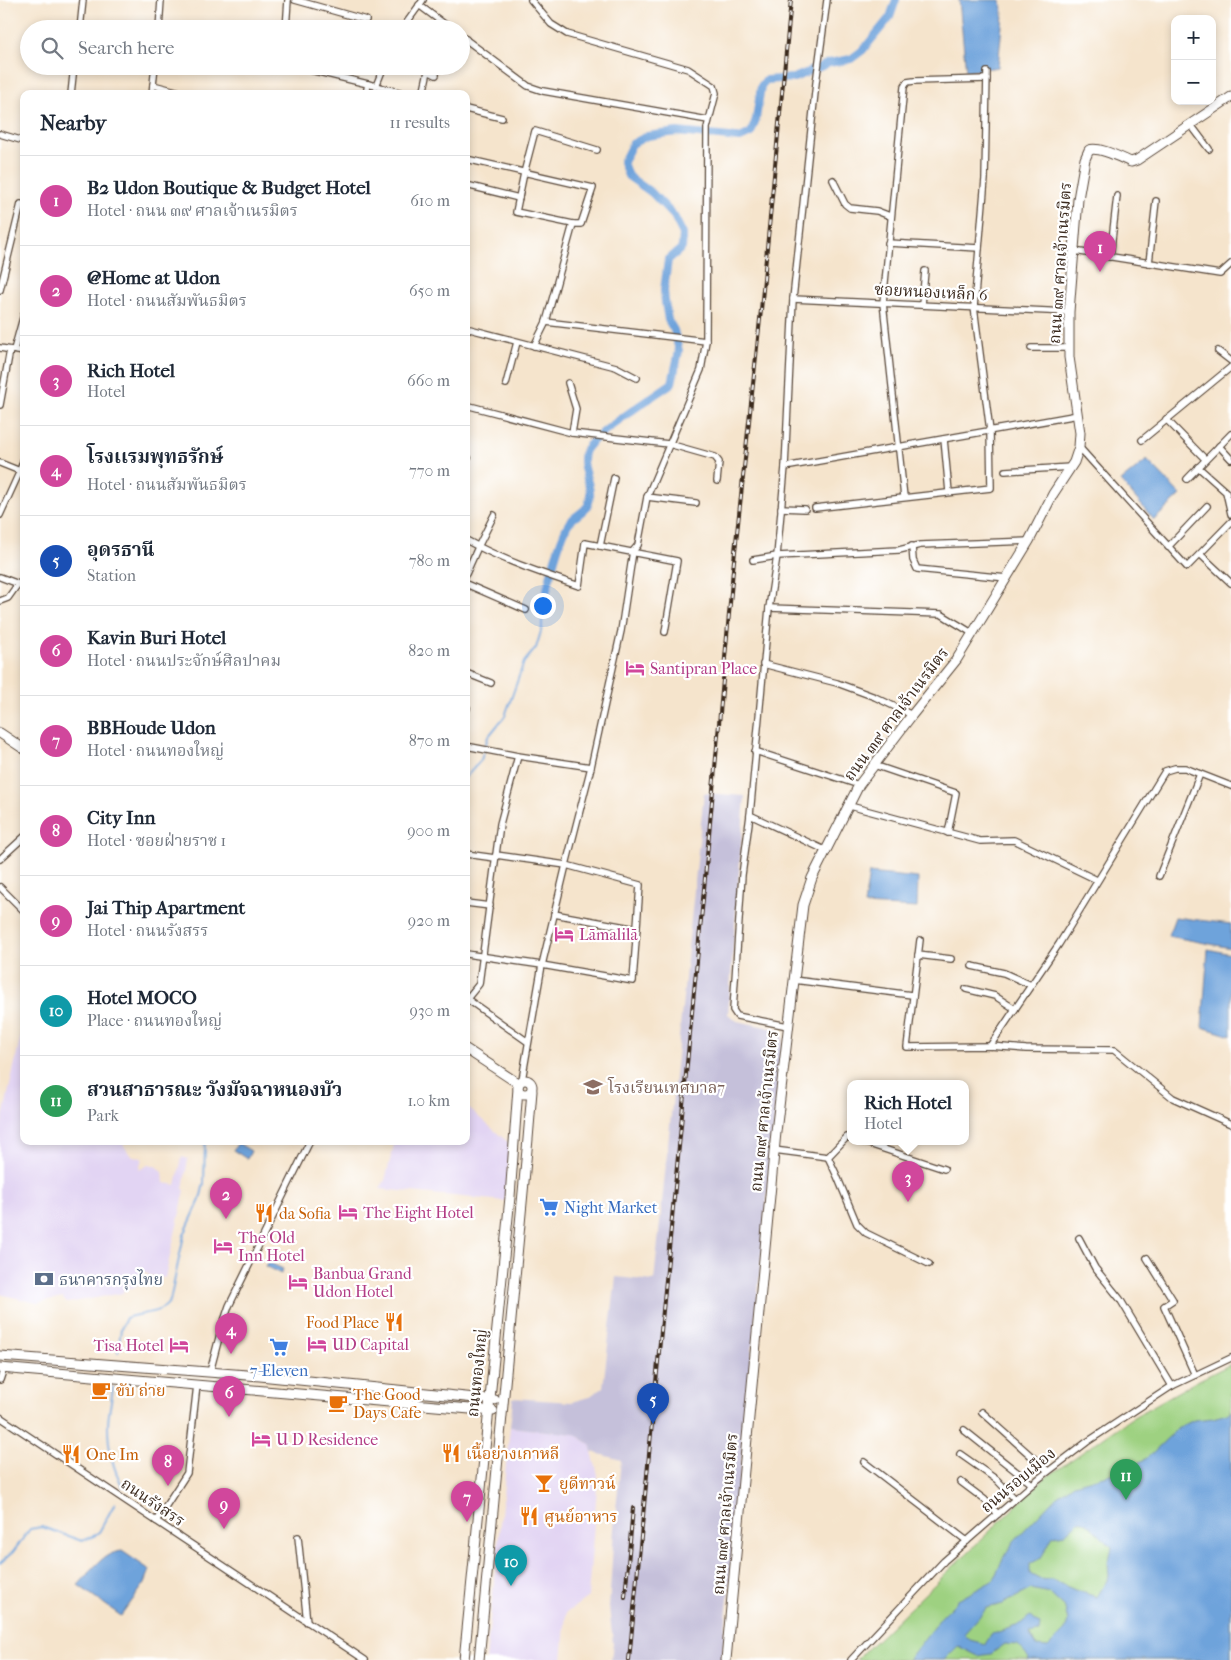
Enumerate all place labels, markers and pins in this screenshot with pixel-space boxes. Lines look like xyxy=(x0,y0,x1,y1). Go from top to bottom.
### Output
pin: 1 xyxy=(1084,231,1116,272)
hotel icon: Santipran Place xyxy=(624,657,646,679)
place label: Santipran Place xyxy=(650,659,757,678)
hotel icon: Lāmalilā xyxy=(553,923,575,945)
place label: Lāmalilā xyxy=(579,925,638,944)
school or university icon: โรงเรียนเทศบาล7 xyxy=(582,1076,604,1098)
place label: โรงเรียนเทศบาล7 xyxy=(607,1077,725,1097)
pin: 3 xyxy=(892,1161,924,1202)
pin: 2 xyxy=(210,1178,242,1219)
supermarket icon: Night Market xyxy=(538,1196,560,1218)
place label: Night Market xyxy=(564,1198,658,1217)
hotel icon: The Eight Hotel xyxy=(337,1201,359,1223)
restaurant icon: da Sofia xyxy=(253,1202,275,1224)
place label: The Eight Hotel xyxy=(363,1203,474,1222)
place label: da Sofia xyxy=(279,1204,332,1223)
place label: The Old Inn Hotel xyxy=(238,1228,305,1265)
hotel icon: The Old Inn Hotel xyxy=(212,1235,234,1257)
place label: Banbua Grand Udon Hotel xyxy=(313,1264,412,1301)
bank icon: ธนาคารกรุงไทย xyxy=(33,1268,55,1290)
place label: ธนาคารกรุงไทย xyxy=(59,1269,163,1291)
hotel icon: Banbua Grand Udon Hotel xyxy=(287,1271,309,1293)
restaurant icon: Food Place xyxy=(383,1311,405,1333)
pin: 4 xyxy=(215,1313,247,1354)
place label: Food Place xyxy=(306,1313,379,1332)
hotel icon: UD Capital xyxy=(306,1333,328,1355)
hotel icon: Tisa Hotel xyxy=(168,1334,190,1356)
place label: UD Capital xyxy=(332,1335,410,1354)
place label: Tisa Hotel xyxy=(94,1336,165,1355)
supermarket icon: 7-Eleven xyxy=(268,1336,290,1358)
place label: 7-Eleven xyxy=(250,1361,309,1380)
pin: 6 xyxy=(213,1376,245,1417)
cafe icon: ขับ ถ่าย xyxy=(90,1379,112,1401)
place label: ขับ ถ่าย xyxy=(116,1381,166,1400)
pin: 5 xyxy=(637,1383,669,1424)
place label: The Good Days Cafe xyxy=(353,1385,421,1422)
cafe icon: The Good Days Cafe xyxy=(327,1392,349,1414)
hotel icon: U D Residence xyxy=(250,1428,272,1450)
place label: U D Residence xyxy=(276,1430,378,1449)
restaurant icon: เนื้อย่างเกาหลี xyxy=(440,1442,462,1464)
place label: เนื้อย่างเกาหลี xyxy=(466,1442,559,1463)
restaurant icon: One Im xyxy=(60,1443,82,1465)
place label: One Im xyxy=(86,1445,139,1464)
pin: 8 xyxy=(152,1445,184,1486)
pin: 11 xyxy=(1110,1459,1142,1500)
bar icon: ยูดีทาวน์ xyxy=(533,1472,555,1494)
place label: ยูดีทาวน์ xyxy=(559,1474,616,1494)
pin: 7 xyxy=(451,1481,483,1522)
pin: 9 xyxy=(208,1488,240,1529)
restaurant icon: ศูนย์อาหาร xyxy=(518,1505,540,1527)
place label: ศูนย์อาหาร xyxy=(544,1507,618,1527)
pin: 10 xyxy=(495,1545,527,1586)

